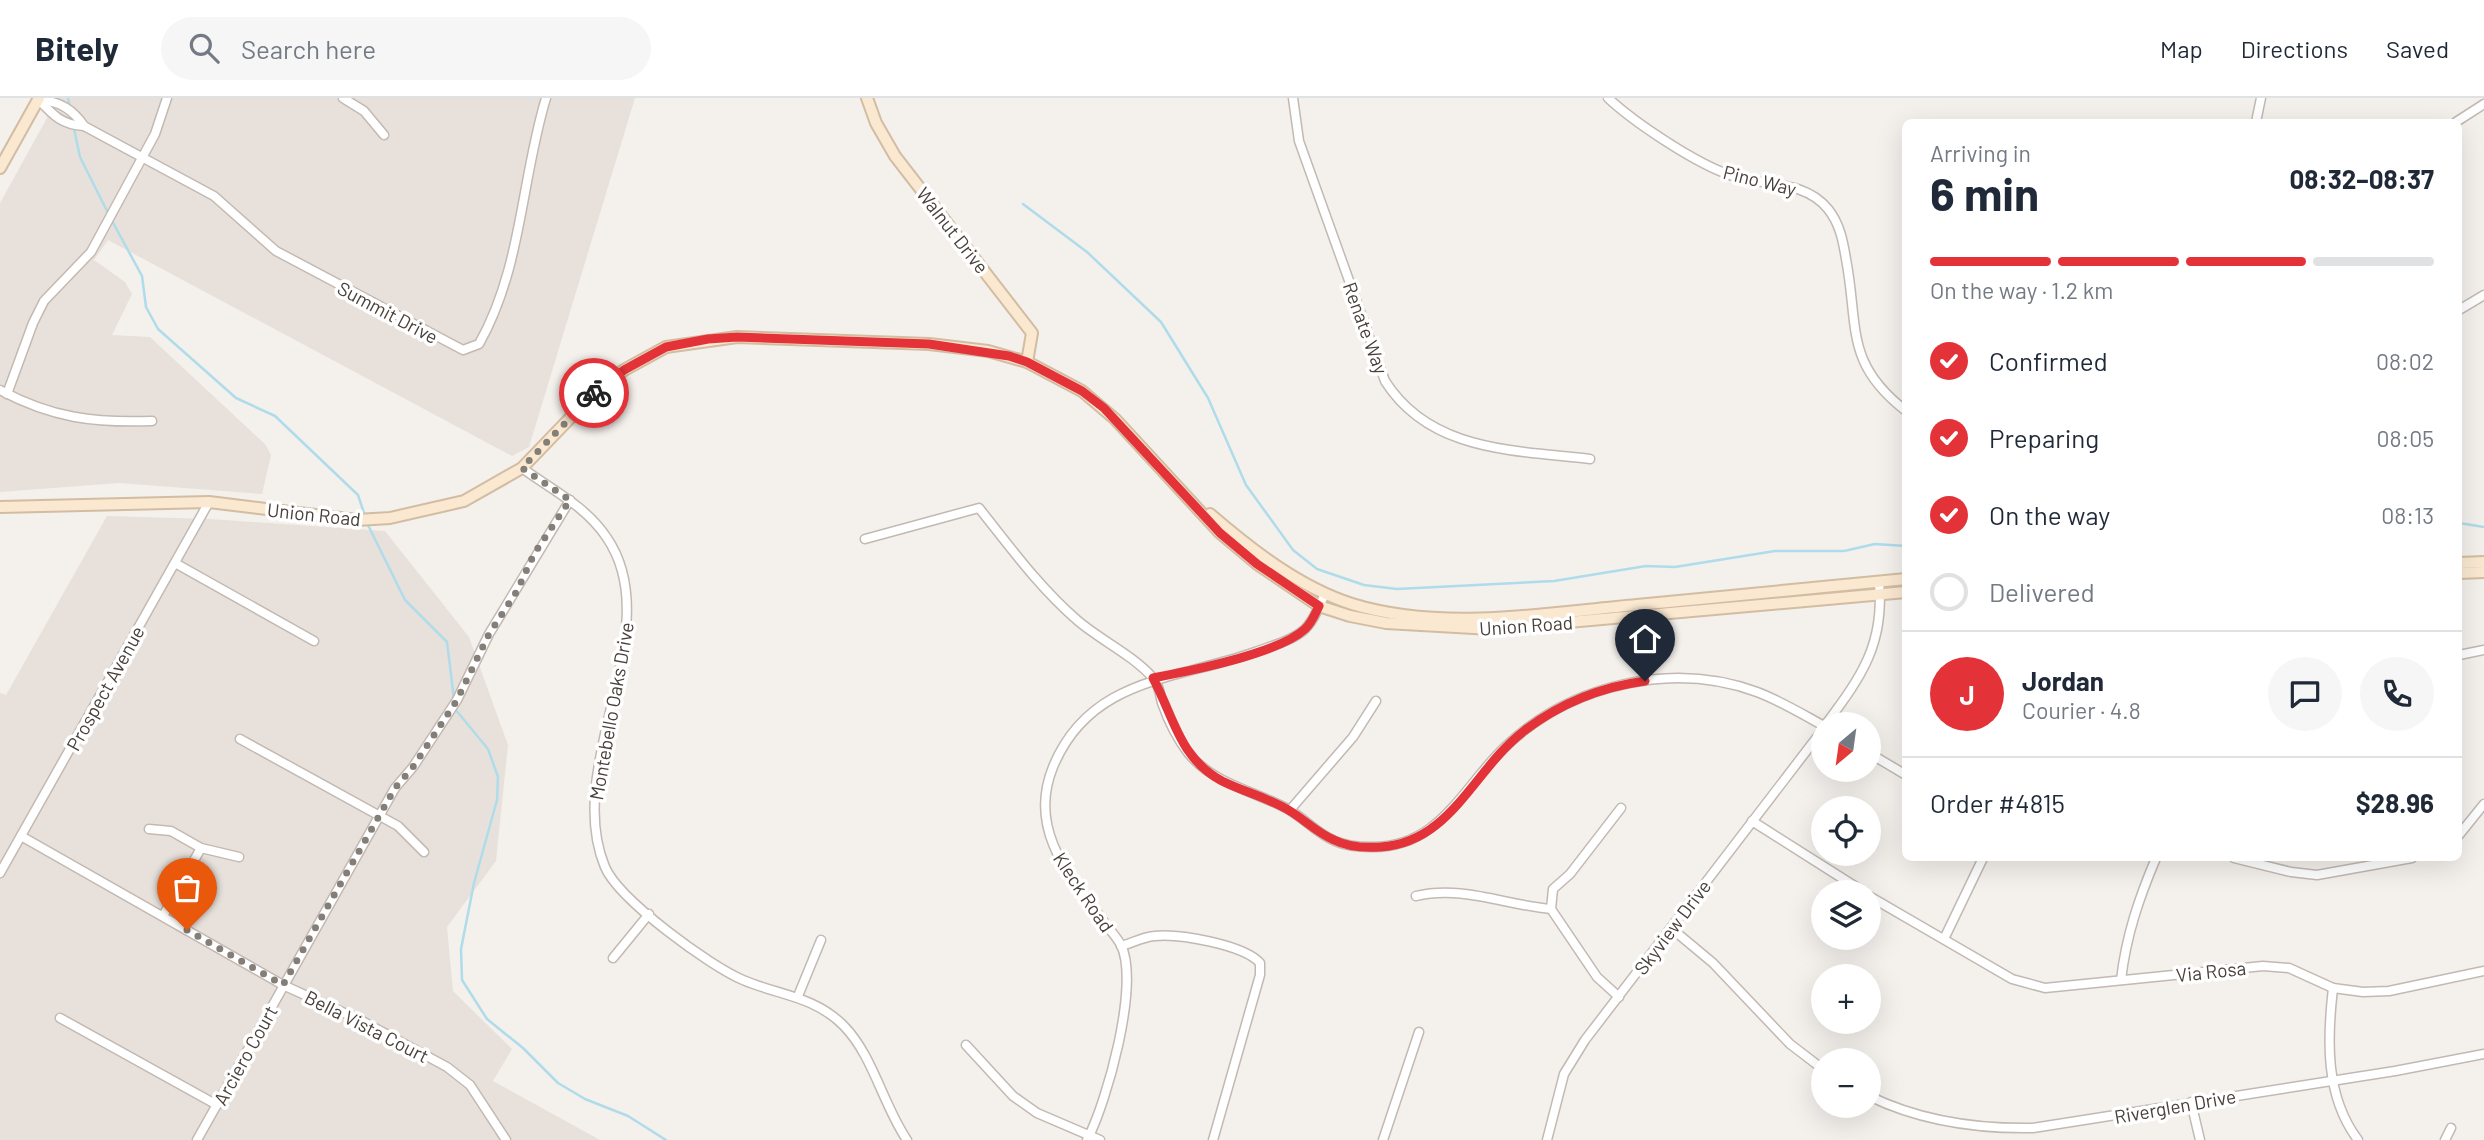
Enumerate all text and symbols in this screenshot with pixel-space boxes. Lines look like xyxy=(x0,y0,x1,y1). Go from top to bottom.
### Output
search box xyxy=(161,17,651,80)
text: Bitely xyxy=(35,28,119,68)
icon: search xyxy=(185,29,223,67)
text: Search here xyxy=(241,33,376,64)
text: Map xyxy=(2160,34,2203,63)
text: Directions xyxy=(2241,34,2348,63)
text: Saved xyxy=(2386,34,2449,63)
text: Arriving in xyxy=(1930,139,2031,167)
street label: Pino Way xyxy=(1721,160,1799,200)
text: 08:32–08:37 xyxy=(2289,163,2434,194)
text: 6 min xyxy=(1930,165,2039,220)
street label: Walnut Drive xyxy=(912,182,994,278)
street label: Summit Drive xyxy=(334,276,442,348)
text: On the way · 1.2 km xyxy=(1930,276,2113,304)
street label: Renate Way xyxy=(1339,279,1393,377)
icon: check xyxy=(1930,342,1968,380)
text: Confirmed xyxy=(1989,345,2108,376)
text: 08:02 xyxy=(2376,347,2434,375)
courier xyxy=(559,358,629,428)
icon: bike xyxy=(575,374,613,412)
icon: check xyxy=(1930,419,1968,457)
text: Preparing xyxy=(1989,422,2099,453)
text: 08:05 xyxy=(2376,424,2434,452)
icon: check xyxy=(1930,496,1968,534)
street label: Union Road xyxy=(266,498,362,530)
text: On the way xyxy=(1989,499,2110,530)
text: 08:13 xyxy=(2381,501,2434,529)
text: Delivered xyxy=(1989,576,2095,607)
pin xyxy=(1615,609,1675,681)
street label: Union Road xyxy=(1478,610,1574,640)
street label: Montebello Oaks Drive xyxy=(584,620,638,802)
icon: home xyxy=(1626,620,1664,658)
street label: Prospect Avenue xyxy=(61,622,149,754)
button: chat xyxy=(2268,657,2342,731)
button: phone xyxy=(2360,657,2434,731)
text: Jordan xyxy=(2022,665,2104,696)
text: J xyxy=(1959,679,1975,710)
text: Courier · 4.8 xyxy=(2022,696,2141,724)
north arrow xyxy=(1811,712,1881,782)
map controls xyxy=(1811,712,1881,1118)
text: Order #4815 xyxy=(1930,787,2065,818)
text: $28.96 xyxy=(2356,787,2434,818)
button: locate xyxy=(1811,796,1881,866)
street label: Kleck Road xyxy=(1049,848,1119,936)
pin xyxy=(157,858,217,930)
icon: bag xyxy=(168,869,206,907)
street label: Skyview Drive xyxy=(1629,875,1715,979)
button: layers xyxy=(1811,880,1881,950)
street label: Via Rosa xyxy=(2175,956,2247,986)
button: + xyxy=(1811,964,1881,1034)
street label: Bella Vista Court xyxy=(301,985,433,1067)
street label: Arciero Court xyxy=(208,1001,282,1109)
button: − xyxy=(1811,1048,1881,1118)
street label: Riverglen Drive xyxy=(2112,1084,2238,1128)

